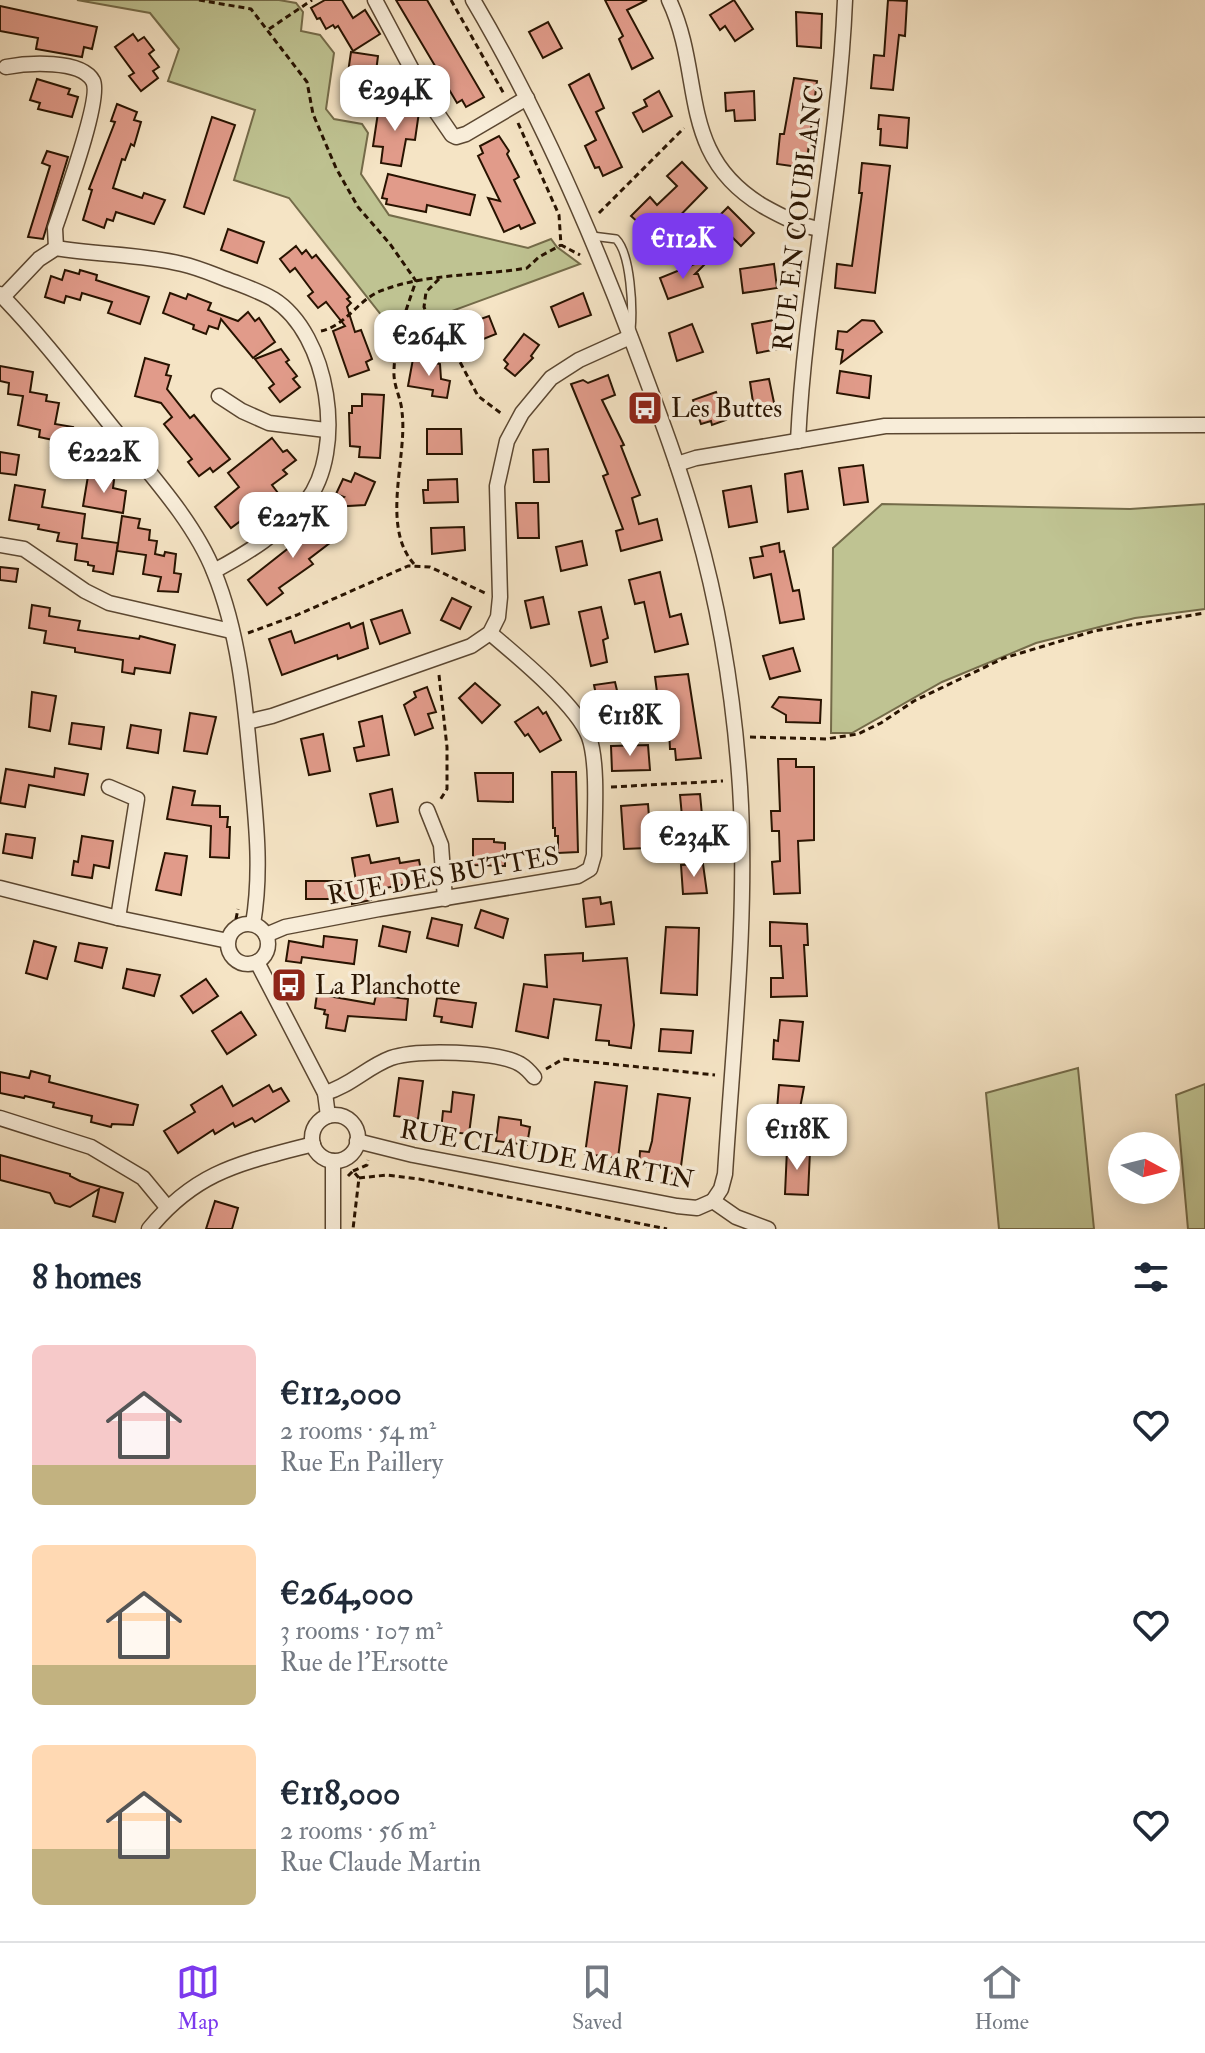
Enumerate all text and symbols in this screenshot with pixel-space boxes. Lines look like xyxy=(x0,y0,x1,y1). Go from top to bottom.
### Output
pin: €294K xyxy=(339,65,451,133)
text: €294K xyxy=(358,75,432,107)
street label: RUE EN COUBLANC xyxy=(767,83,831,353)
pin: €112K xyxy=(627,213,739,281)
text: €112K xyxy=(650,223,716,255)
pin: €264K xyxy=(373,310,485,378)
text: €264K xyxy=(392,320,466,352)
bus stop icon: Les Buttes xyxy=(626,389,664,427)
place label: Les Buttes xyxy=(671,393,782,425)
pin: €222K xyxy=(48,427,160,495)
text: €222K xyxy=(68,437,140,469)
pin: €227K xyxy=(237,492,349,560)
text: €227K xyxy=(257,502,329,534)
pin: €118K xyxy=(574,690,686,758)
text: €118K xyxy=(598,700,662,732)
pin: €234K xyxy=(638,811,750,879)
text: €234K xyxy=(659,821,729,853)
street label: RUE DES BUTTES xyxy=(325,840,561,912)
bus stop icon: La Planchotte xyxy=(270,966,308,1004)
place label: La Planchotte xyxy=(315,970,460,1002)
pin: €118K xyxy=(741,1104,853,1172)
street label: RUE CLAUDE MARTIN xyxy=(397,1113,697,1197)
text: €118K xyxy=(765,1114,829,1146)
north arrow xyxy=(1108,1132,1180,1204)
map controls xyxy=(1108,1132,1180,1204)
icon: filters xyxy=(1129,1255,1173,1299)
text: 8 homes xyxy=(32,1256,141,1299)
text: €112,000 xyxy=(280,1372,402,1415)
icon: home xyxy=(96,1377,192,1473)
icon: heart xyxy=(1129,1403,1173,1447)
text: 2 rooms · 54 m² xyxy=(280,1415,436,1447)
text: Rue En Paillery xyxy=(280,1447,443,1479)
text: €264,000 xyxy=(280,1572,414,1615)
icon: home xyxy=(96,1577,192,1673)
icon: heart xyxy=(1129,1603,1173,1647)
text: 3 rooms · 107 m² xyxy=(280,1615,443,1647)
text: Rue de l'Ersotte xyxy=(280,1647,448,1679)
text: €118,000 xyxy=(280,1772,401,1815)
icon: home xyxy=(96,1777,192,1873)
icon: heart xyxy=(1129,1803,1173,1847)
text: 2 rooms · 56 m² xyxy=(280,1815,436,1847)
text: Rue Claude Martin xyxy=(280,1847,481,1879)
tab: Map xyxy=(176,1960,220,2036)
tab: Saved xyxy=(572,1960,622,2036)
tab: Home xyxy=(974,1960,1029,2036)

